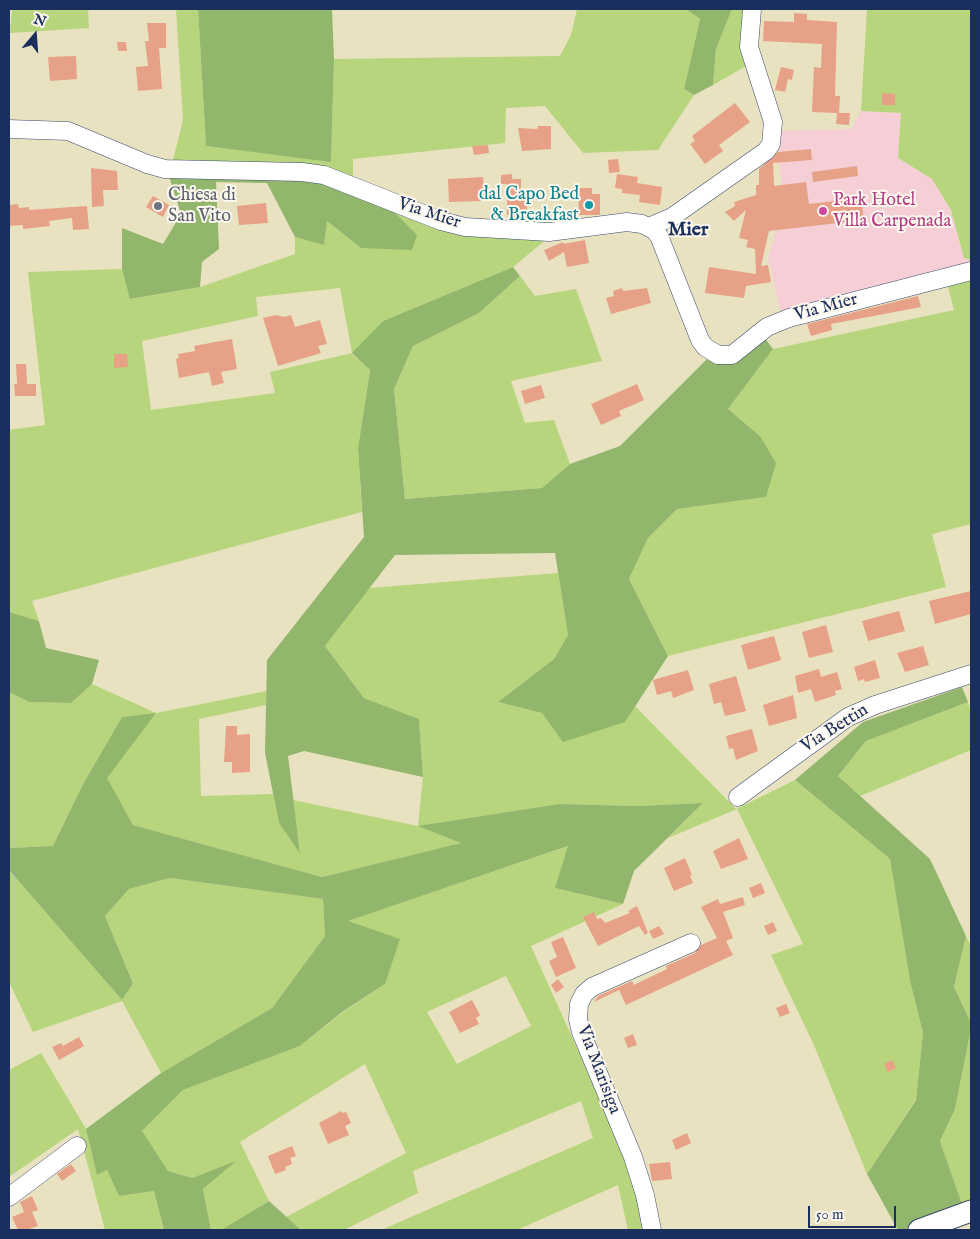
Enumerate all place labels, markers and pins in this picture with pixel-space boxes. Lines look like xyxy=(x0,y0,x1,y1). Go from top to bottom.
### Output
place label: dal Capo Bed & Breakfast xyxy=(479,184,579,226)
place label: Chiesa di San Vito xyxy=(168,185,236,228)
place label: Park Hotel Villa Carpenada xyxy=(833,190,951,232)
marker: dal Capo Bed & Breakfast xyxy=(583,199,595,211)
marker: Chiesa di San Vito xyxy=(152,200,164,212)
marker: Park Hotel Villa Carpenada xyxy=(817,205,829,217)

